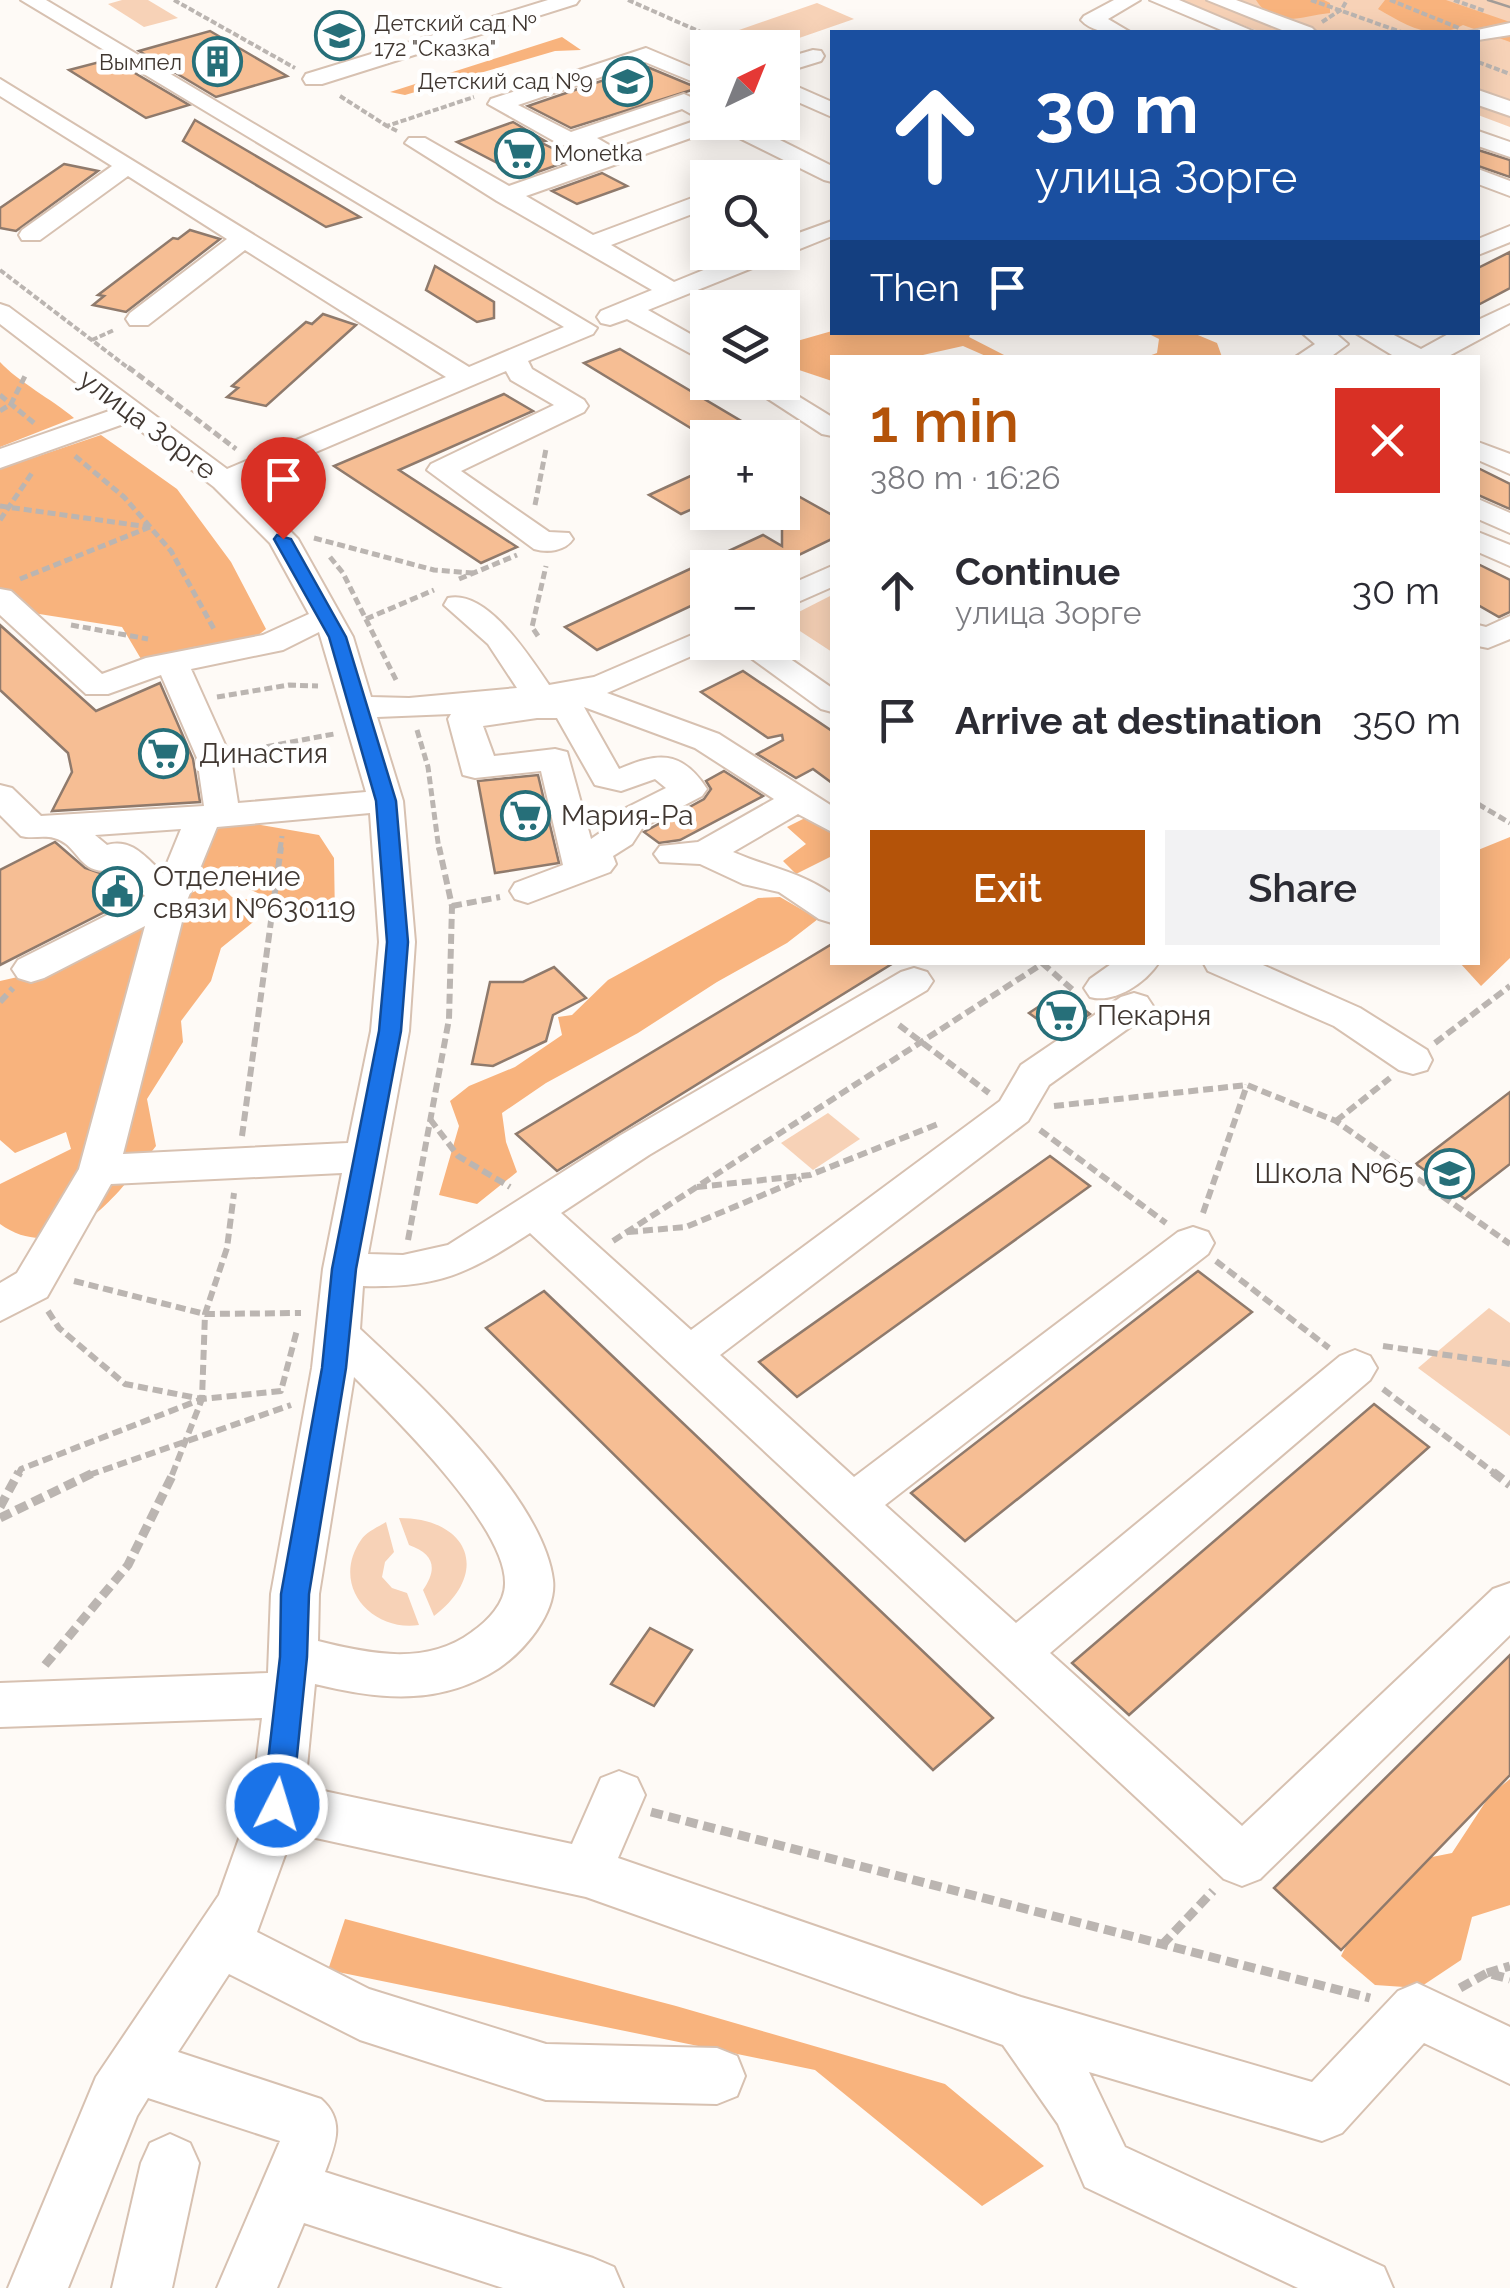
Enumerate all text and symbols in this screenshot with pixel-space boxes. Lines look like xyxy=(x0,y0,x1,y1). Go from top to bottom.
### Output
school or university icon: Детский сад № 172 "Сказка" xyxy=(313,10,365,62)
place label: Детский сад № 172 "Сказка" xyxy=(374,10,537,61)
north arrow xyxy=(690,30,800,140)
map controls xyxy=(690,30,800,660)
building icon: Вымпел xyxy=(191,36,243,88)
place label: Вымпел xyxy=(99,49,182,75)
school or university icon: Детский сад №9 xyxy=(602,55,654,107)
text: 30 m xyxy=(1035,67,1199,149)
place label: Детский сад №9 xyxy=(417,68,593,94)
icon: ahead xyxy=(870,70,1000,200)
supermarket icon: Monetka xyxy=(493,127,545,179)
place label: Monetka xyxy=(554,140,643,166)
text: улица Зорге xyxy=(1035,151,1298,204)
button: search xyxy=(690,160,800,270)
icon: arrive xyxy=(980,260,1035,315)
text: Then xyxy=(870,265,960,310)
button: layers xyxy=(690,290,800,400)
street label: улица Зорге xyxy=(73,362,223,487)
text: 1 min xyxy=(870,386,1019,456)
button: close xyxy=(1335,388,1440,493)
button: + xyxy=(690,420,800,530)
pin xyxy=(241,437,326,540)
icon: arrive xyxy=(256,452,311,507)
text: 380 m · 16:26 xyxy=(870,459,1061,496)
text: Continue xyxy=(955,549,1120,594)
button: − xyxy=(690,550,800,660)
icon: ahead xyxy=(870,563,925,618)
text: 30 m xyxy=(1352,568,1440,613)
text: улица Зорге xyxy=(955,594,1142,631)
icon: arrive xyxy=(870,693,925,748)
text: Arrive at destination xyxy=(955,698,1322,743)
text: 350 m xyxy=(1352,698,1461,743)
supermarket icon: Династия xyxy=(138,727,190,779)
place label: Династия xyxy=(199,737,328,770)
supermarket icon: Мария-Ра xyxy=(500,789,552,841)
place label: Мария-Ра xyxy=(561,799,693,832)
button: Exit xyxy=(870,830,1145,945)
button: Share xyxy=(1165,830,1440,945)
place label: Отделение связи №630119 xyxy=(153,860,356,925)
public building icon: Отделение связи №630119 xyxy=(92,866,144,918)
supermarket icon: Пекарня xyxy=(1036,989,1088,1041)
place label: Пекарня xyxy=(1097,999,1211,1032)
school or university icon: Школа №65 xyxy=(1423,1147,1475,1199)
place label: Школа №65 xyxy=(1255,1157,1414,1190)
position arrow xyxy=(225,1753,329,1857)

